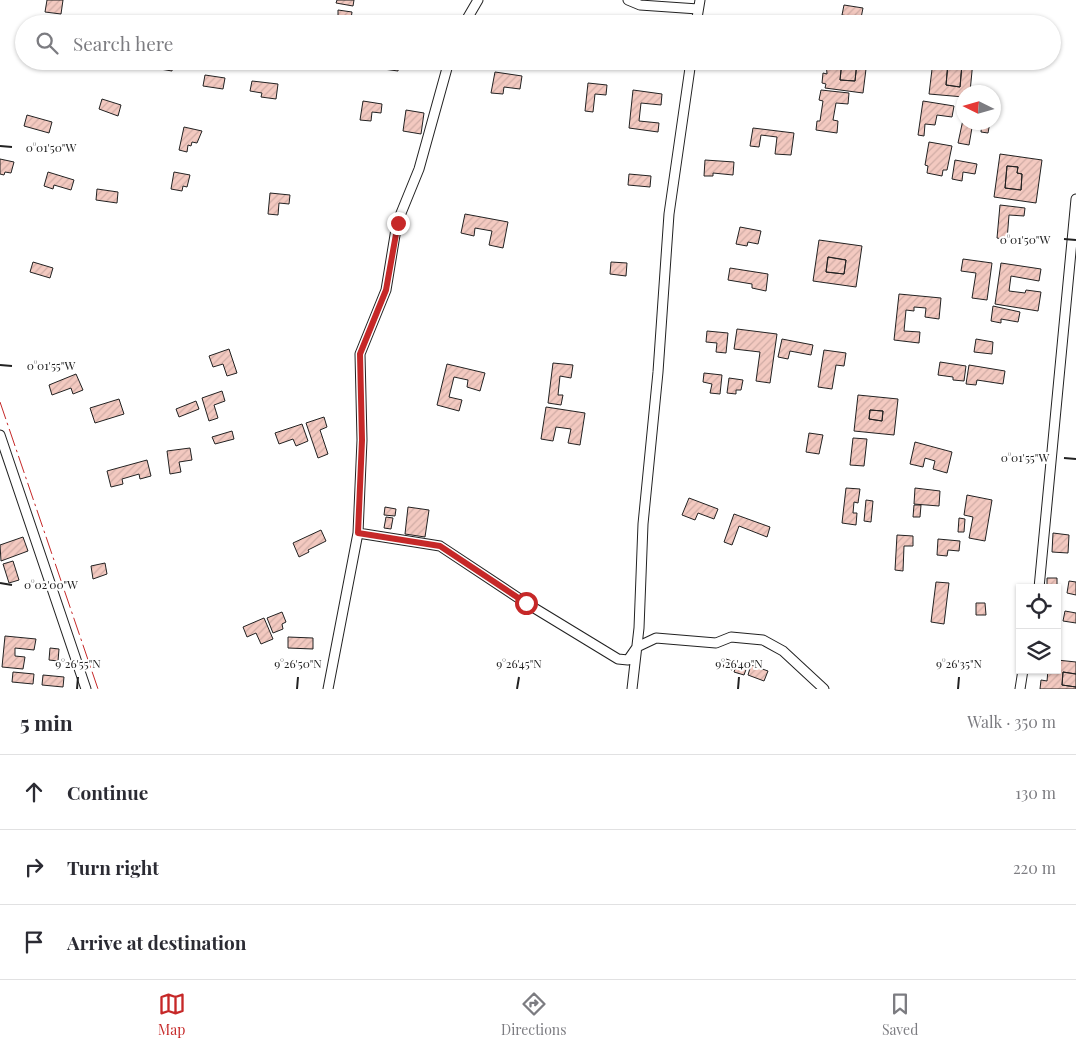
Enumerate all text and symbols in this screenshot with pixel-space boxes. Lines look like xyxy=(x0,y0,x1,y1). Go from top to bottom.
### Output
search box xyxy=(15,15,1061,70)
icon: search xyxy=(33,29,61,57)
text: Search here xyxy=(73,30,173,56)
north arrow xyxy=(956,85,1001,130)
text: 0°01'50"W xyxy=(26,139,76,155)
route end xyxy=(387,212,410,235)
text: 0°01'50"W xyxy=(1000,231,1050,247)
text: 0°01'55"W xyxy=(27,357,75,373)
text: 0°01'55"W xyxy=(1001,449,1049,465)
text: 0°02'00"W xyxy=(24,576,78,592)
map controls xyxy=(1016,584,1061,674)
button: locate xyxy=(1016,584,1061,629)
route start xyxy=(515,592,538,615)
button: layers xyxy=(1016,629,1061,674)
text: 9°26'55"N xyxy=(55,655,101,671)
text: 9°26'50"N xyxy=(274,655,322,671)
text: 9°26'45"N xyxy=(496,655,542,671)
text: 9°26'40"N xyxy=(715,655,763,671)
text: 9°26'35"N xyxy=(936,655,983,671)
text: 5 min xyxy=(20,708,73,736)
text: Walk · 350 m xyxy=(967,711,1056,732)
icon: ahead xyxy=(20,778,48,806)
text: Continue xyxy=(67,779,148,805)
text: 130 m xyxy=(1015,782,1056,803)
icon: right xyxy=(20,853,48,881)
text: Turn right xyxy=(67,854,159,880)
text: 220 m xyxy=(1013,857,1056,878)
icon: arrive xyxy=(20,928,48,956)
text: Arrive at destination xyxy=(67,929,247,955)
tab: Map xyxy=(158,990,186,1039)
tab: Directions xyxy=(501,990,567,1039)
tab: Saved xyxy=(882,990,918,1039)

